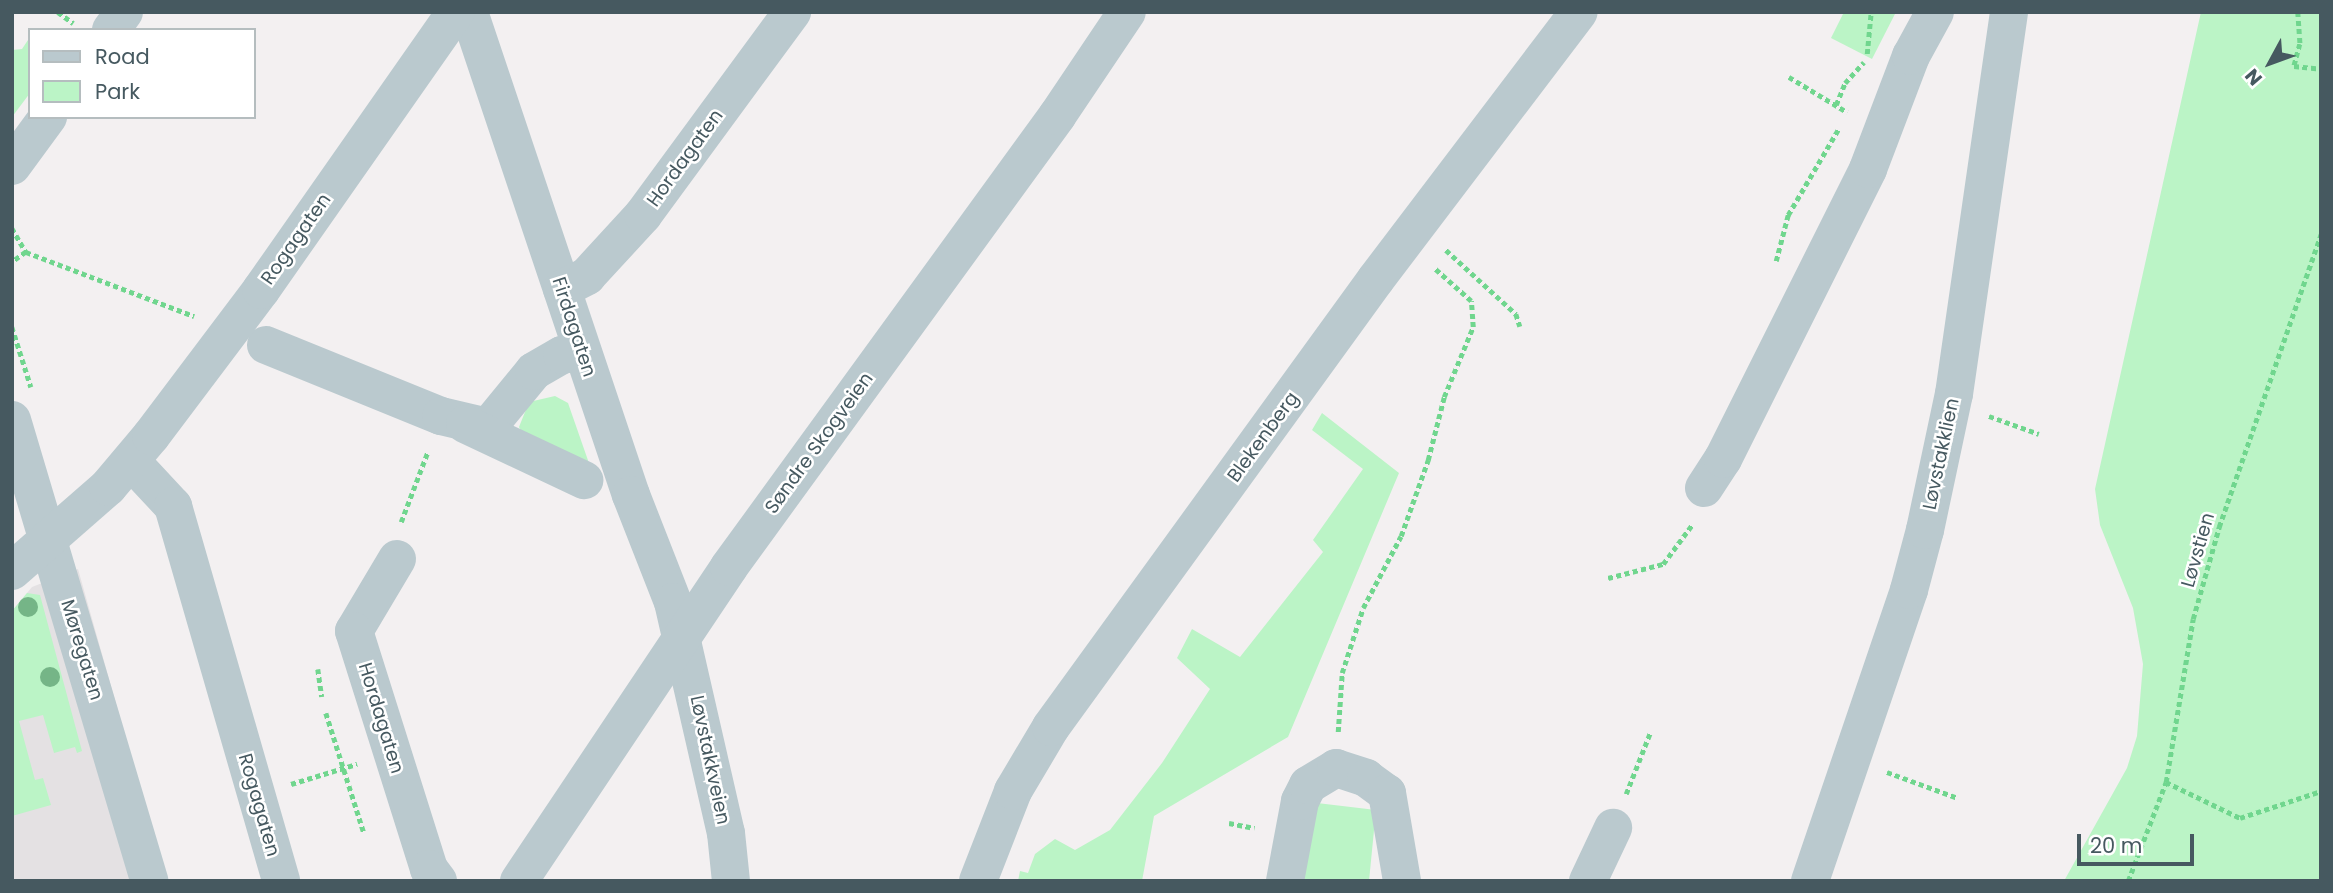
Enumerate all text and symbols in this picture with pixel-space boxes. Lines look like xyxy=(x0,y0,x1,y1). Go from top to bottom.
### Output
legend xyxy=(28,28,256,119)
north arrow xyxy=(2235,28,2305,98)
text: Road xyxy=(95,42,150,71)
text: N xyxy=(2239,63,2269,91)
text: Park xyxy=(95,77,140,106)
street label: Hordagaten xyxy=(642,105,728,211)
street label: Rogagaten xyxy=(256,189,336,289)
street label: Firdagaten xyxy=(547,274,601,380)
street label: Søndre Skogveien xyxy=(760,368,878,518)
street label: Blekenberg xyxy=(1223,387,1303,487)
street label: Løvstakklien xyxy=(1918,396,1964,512)
street label: Løvstien xyxy=(2177,510,2219,590)
street label: Møregaten xyxy=(56,597,108,703)
street label: Hordagaten xyxy=(353,660,409,776)
street label: Løvstakkveien xyxy=(685,693,735,827)
street label: Rogagaten xyxy=(233,751,285,859)
scale bar xyxy=(2081,820,2198,864)
text: 20 m xyxy=(2090,831,2143,860)

